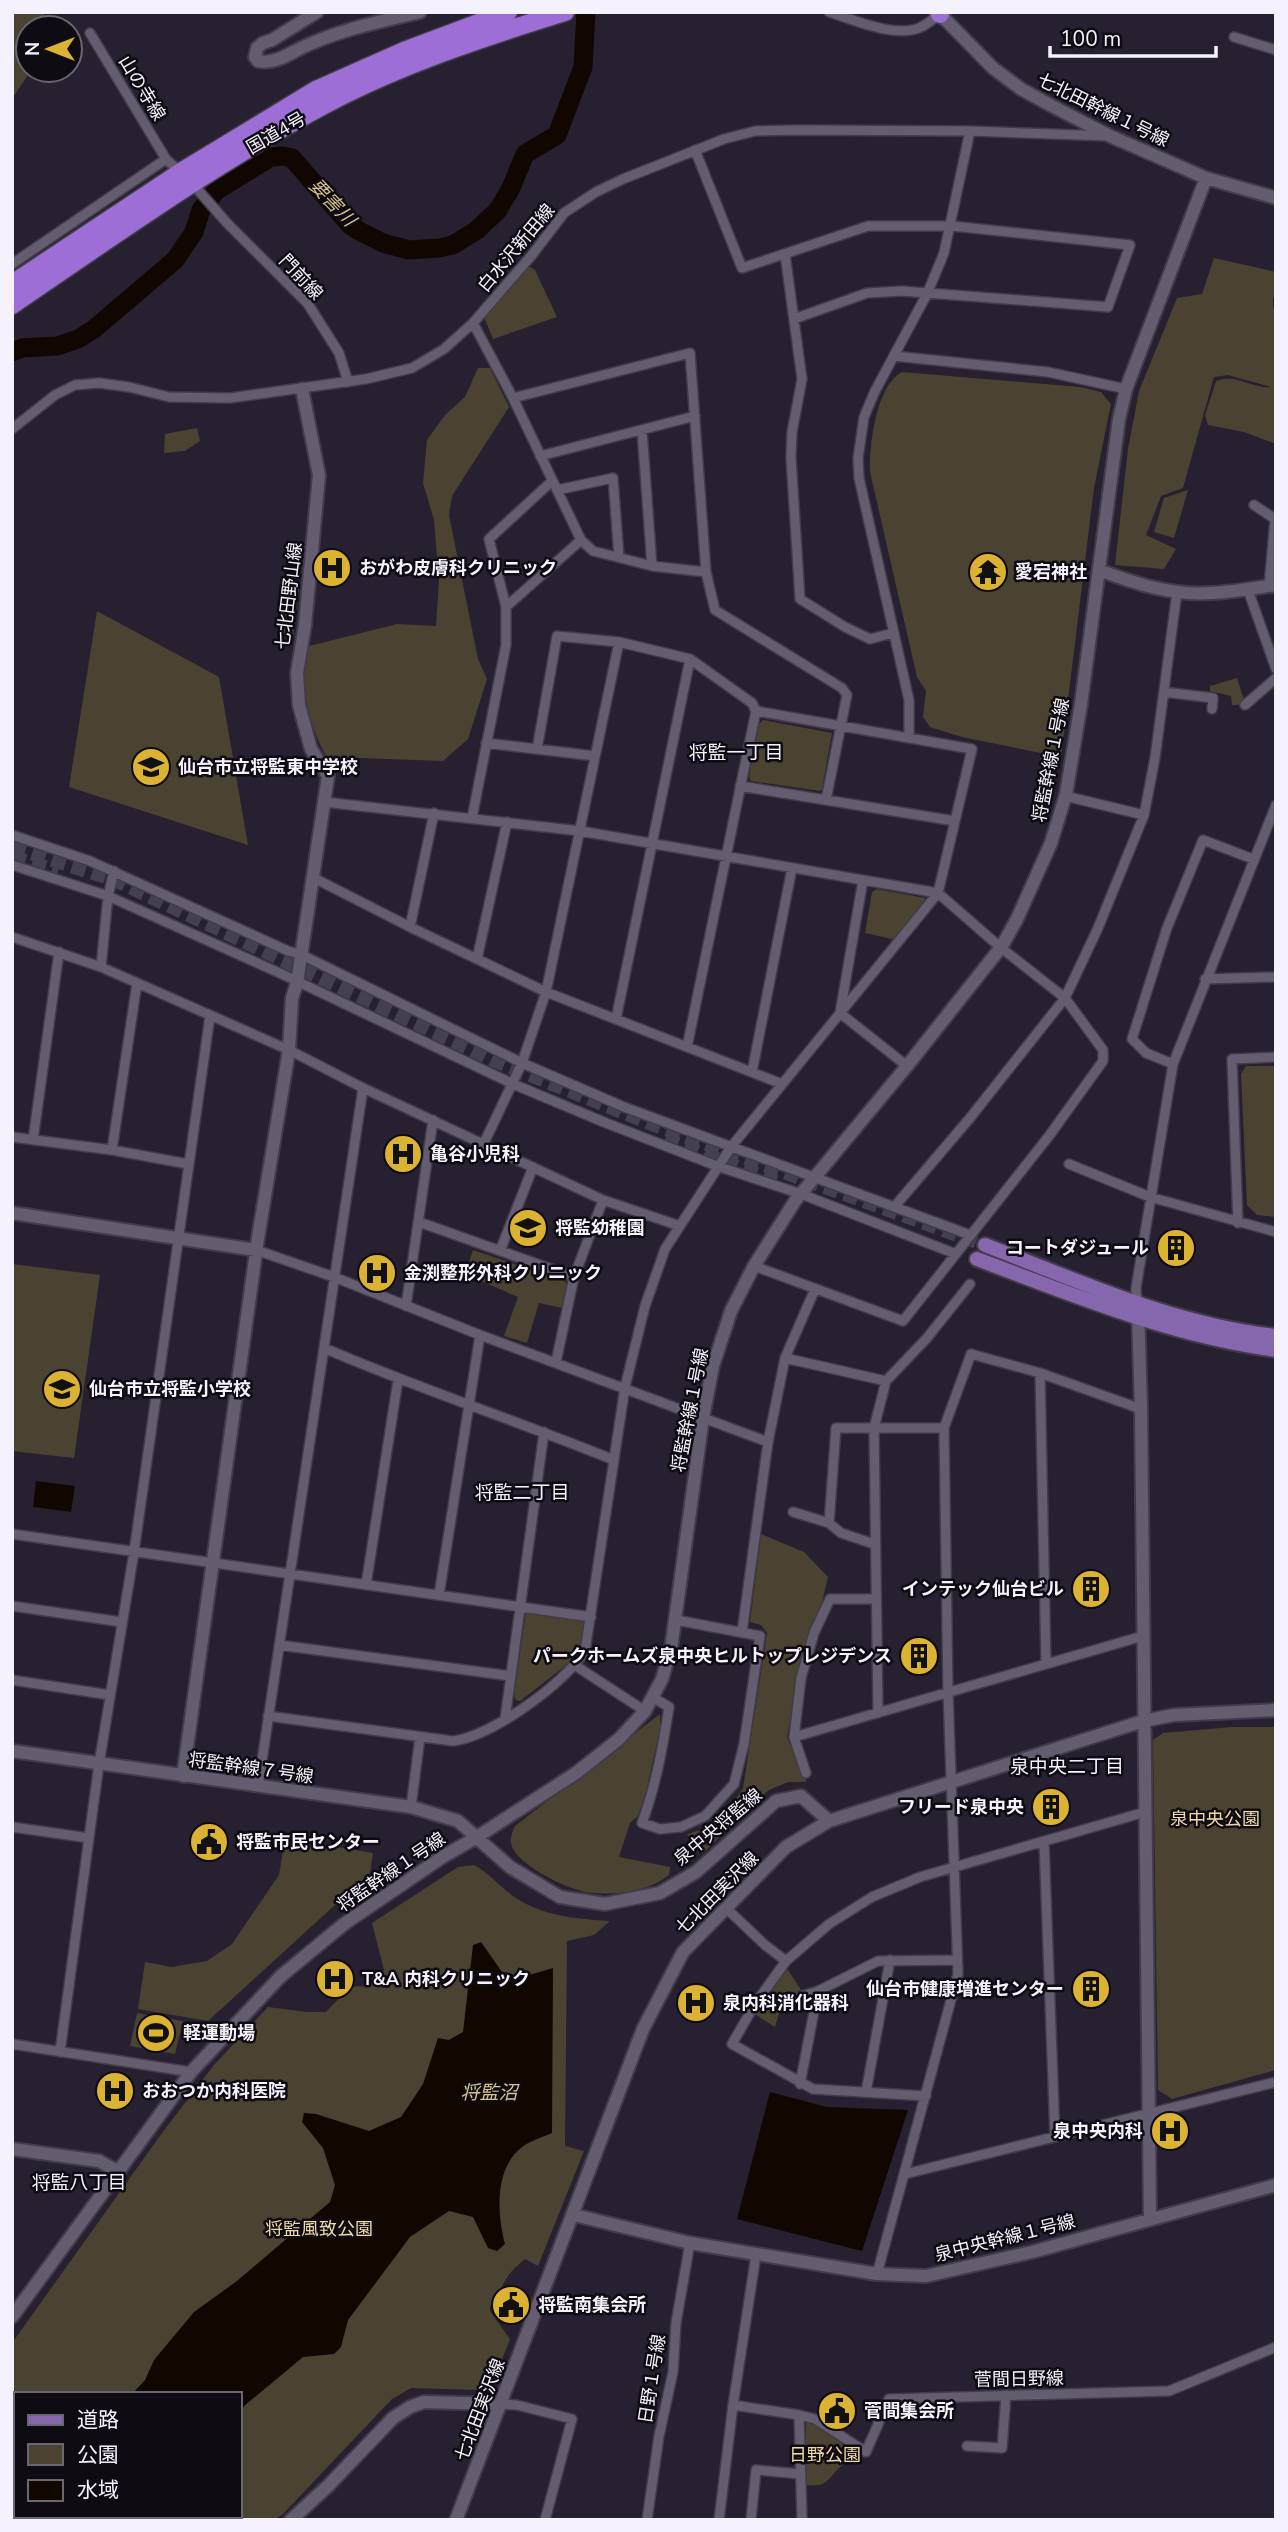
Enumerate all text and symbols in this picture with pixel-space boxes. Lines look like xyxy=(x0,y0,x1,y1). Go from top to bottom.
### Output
north arrow xyxy=(14,14,84,84)
scale bar xyxy=(1050,14,1216,58)
text: 100 m xyxy=(1060,25,1121,53)
text: N xyxy=(20,42,46,56)
street label: 山の寺線 xyxy=(113,51,171,125)
street label: 七北田幹線１号線 xyxy=(1033,68,1173,152)
street label: 国道4号 xyxy=(242,106,310,160)
water label: 要害川 xyxy=(303,173,363,234)
street label: 白水沢新田線 xyxy=(472,199,560,297)
street label: 門前線 xyxy=(274,249,328,305)
street label: 七北田野山線 xyxy=(271,541,307,651)
hospital icon: おがわ皮膚科クリニック xyxy=(311,547,353,589)
temple icon: 愛宕神社 xyxy=(967,551,1009,593)
place label: おがわ皮膚科クリニック xyxy=(359,556,557,580)
place label: 愛宕神社 xyxy=(1015,560,1087,584)
street label: 将監幹線１号線 xyxy=(1027,696,1075,824)
district label: 将監一丁目 xyxy=(688,740,784,766)
school or university icon: 仙台市立将監東中学校 xyxy=(130,746,172,788)
place label: 仙台市立将監東中学校 xyxy=(178,755,358,779)
hospital icon: 亀谷小児科 xyxy=(382,1133,424,1175)
place label: 亀谷小児科 xyxy=(430,1142,520,1166)
school or university icon: 将監幼稚園 xyxy=(507,1207,549,1249)
place label: 将監幼稚園 xyxy=(555,1216,645,1240)
building icon: コートダジュール xyxy=(1155,1227,1197,1269)
place label: コートダジュール xyxy=(1006,1236,1149,1260)
hospital icon: 金渕整形外科クリニック xyxy=(356,1252,398,1294)
place label: 金渕整形外科クリニック xyxy=(404,1261,602,1285)
street label: 将監幹線１号線 xyxy=(666,1346,714,1474)
school or university icon: 仙台市立将監小学校 xyxy=(41,1368,83,1410)
place label: 仙台市立将監小学校 xyxy=(89,1377,251,1401)
district label: 将監二丁目 xyxy=(474,1480,570,1506)
building icon: インテック仙台ビル xyxy=(1070,1568,1112,1610)
place label: インテック仙台ビル xyxy=(902,1577,1064,1601)
building icon: パークホームズ泉中央ヒルトップレジデンス xyxy=(898,1635,940,1677)
place label: パークホームズ泉中央ヒルトップレジデンス xyxy=(533,1644,892,1668)
street label: 将監幹線７号線 xyxy=(187,1747,315,1789)
district label: 泉中央二丁目 xyxy=(1010,1754,1124,1780)
street label: 泉中央将監線 xyxy=(669,1783,767,1871)
building icon: フリード泉中央 xyxy=(1030,1786,1072,1828)
place label: フリード泉中央 xyxy=(898,1795,1024,1819)
park label: 泉中央公園 xyxy=(1170,1807,1260,1831)
public building icon: 将監市民センター xyxy=(188,1821,230,1863)
street label: 将監幹線１号線 xyxy=(332,1827,450,1917)
place label: 将監市民センター xyxy=(236,1830,380,1854)
street label: 七北田実沢線 xyxy=(670,1846,764,1940)
hospital icon: T&A 内科クリニック xyxy=(314,1958,356,2000)
place label: T&A 内科クリニック xyxy=(362,1967,530,1991)
building icon: 仙台市健康増進センター xyxy=(1070,1968,1112,2010)
place label: 仙台市健康増進センター xyxy=(866,1977,1064,2001)
hospital icon: 泉内科消化器科 xyxy=(675,1982,717,2024)
place label: 泉内科消化器科 xyxy=(723,1991,849,2015)
sports icon: 軽運動場 xyxy=(135,2012,177,2054)
place label: 軽運動場 xyxy=(183,2021,255,2045)
hospital icon: おおつか内科医院 xyxy=(94,2070,136,2112)
place label: おおつか内科医院 xyxy=(142,2079,286,2103)
water label: 将監沼 xyxy=(460,2080,520,2106)
hospital icon: 泉中央内科 xyxy=(1149,2110,1191,2152)
place label: 泉中央内科 xyxy=(1053,2119,1143,2143)
district label: 将監八丁目 xyxy=(31,2170,127,2196)
street label: 泉中央幹線１号線 xyxy=(932,2209,1078,2267)
park label: 将監風致公園 xyxy=(265,2217,373,2241)
public building icon: 将監南集会所 xyxy=(490,2284,532,2326)
place label: 将監南集会所 xyxy=(538,2293,646,2317)
street label: 日野１号線 xyxy=(633,2333,671,2425)
street label: 七北田実沢線 xyxy=(449,2355,511,2465)
street label: 菅間日野線 xyxy=(974,2366,1064,2392)
public building icon: 菅間集会所 xyxy=(816,2390,858,2432)
legend xyxy=(14,2392,242,2518)
place label: 菅間集会所 xyxy=(864,2399,954,2423)
text: 道路 xyxy=(77,2406,119,2434)
text: 公園 xyxy=(77,2441,119,2469)
park label: 日野公園 xyxy=(789,2443,861,2467)
text: 水域 xyxy=(77,2476,119,2504)

